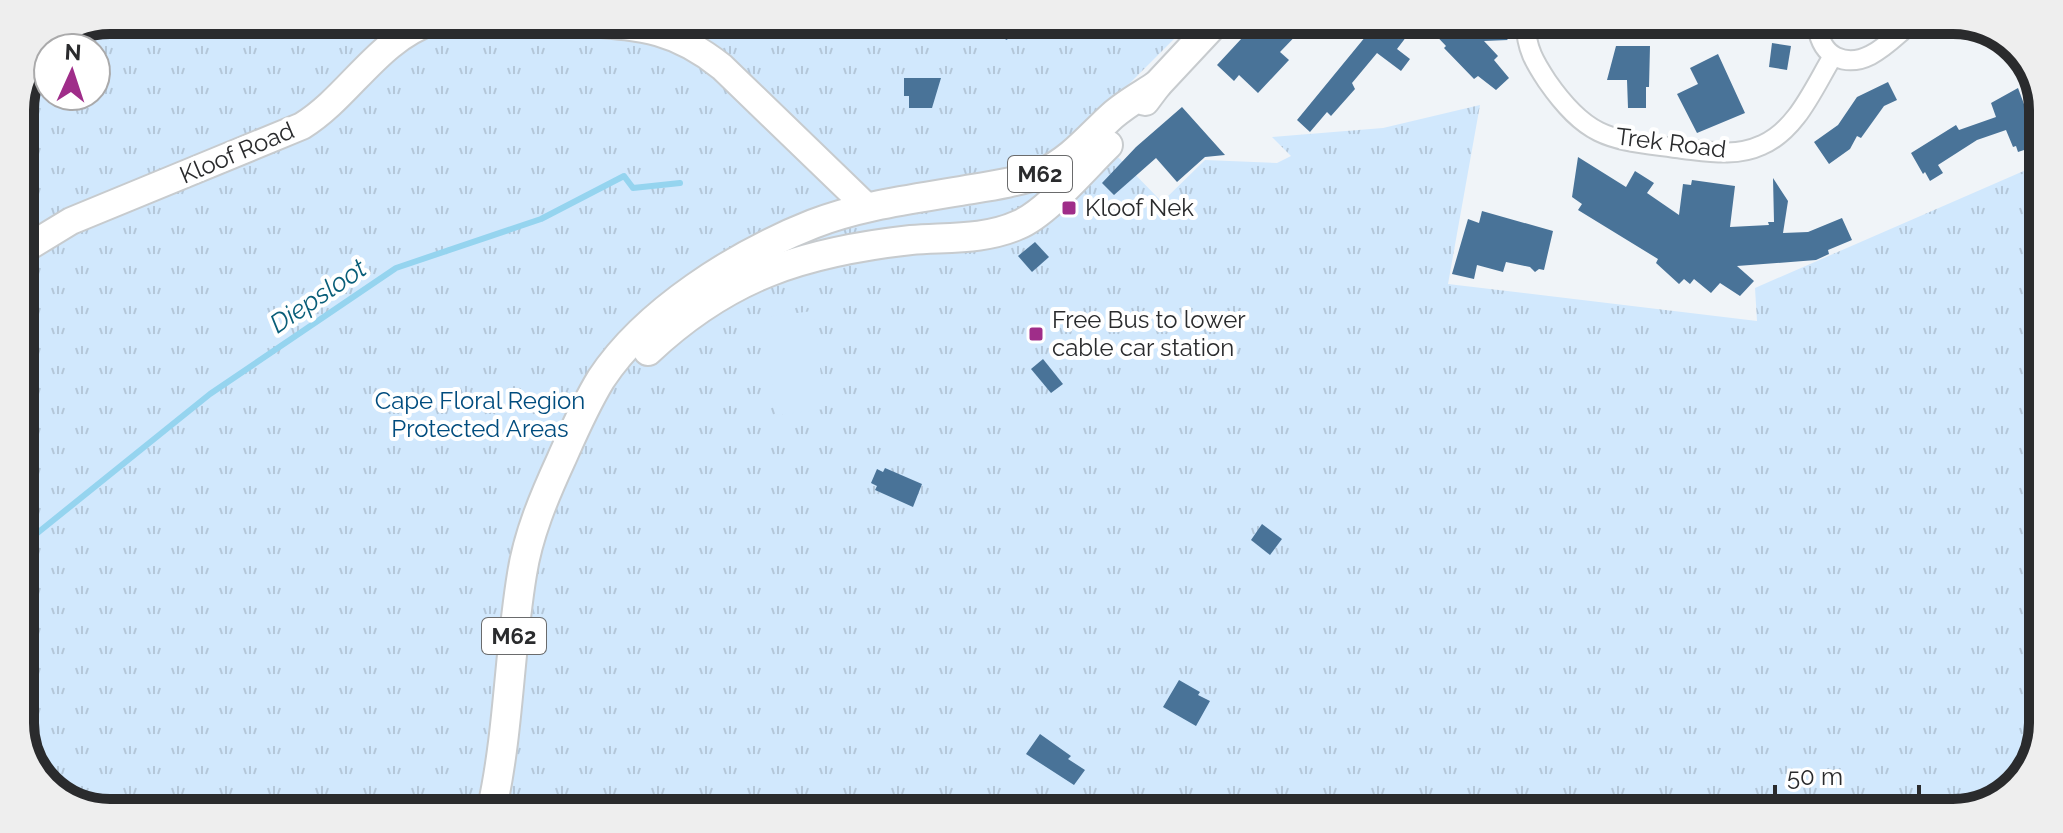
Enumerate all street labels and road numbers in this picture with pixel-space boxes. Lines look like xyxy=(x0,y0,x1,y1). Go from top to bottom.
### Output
street label: Kloof Road xyxy=(175,115,298,190)
street label: Trek Road xyxy=(1614,121,1728,164)
road number: M62 xyxy=(1008,156,1072,192)
road number: M62 xyxy=(482,618,546,654)

